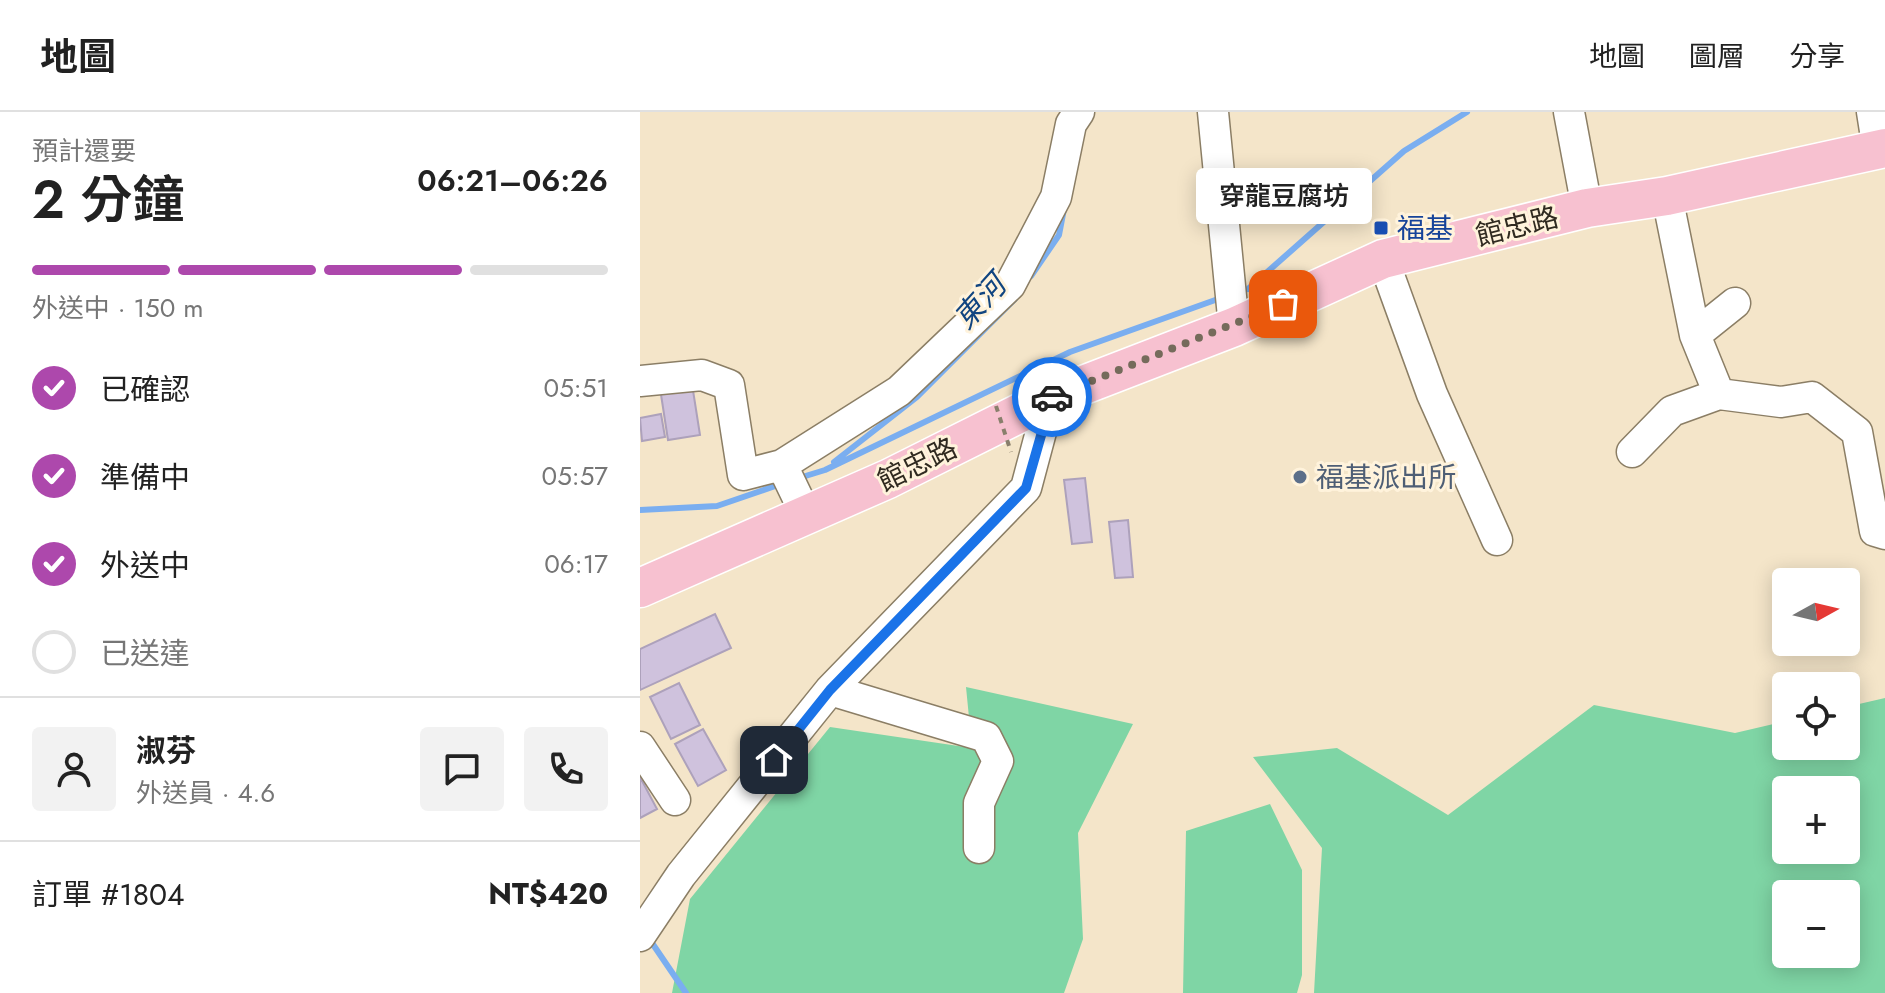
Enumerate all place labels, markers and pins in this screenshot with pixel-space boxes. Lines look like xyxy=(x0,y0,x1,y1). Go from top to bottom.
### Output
callout: 穿龍豆腐坊 xyxy=(1195,168,1371,224)
place label: 福基 xyxy=(1397,208,1453,249)
marker: 福基 xyxy=(1372,219,1390,237)
pin xyxy=(1249,270,1317,338)
place label: 福基派出所 xyxy=(1316,457,1456,498)
marker: 福基派出所 xyxy=(1291,468,1309,486)
pin xyxy=(740,726,808,794)

